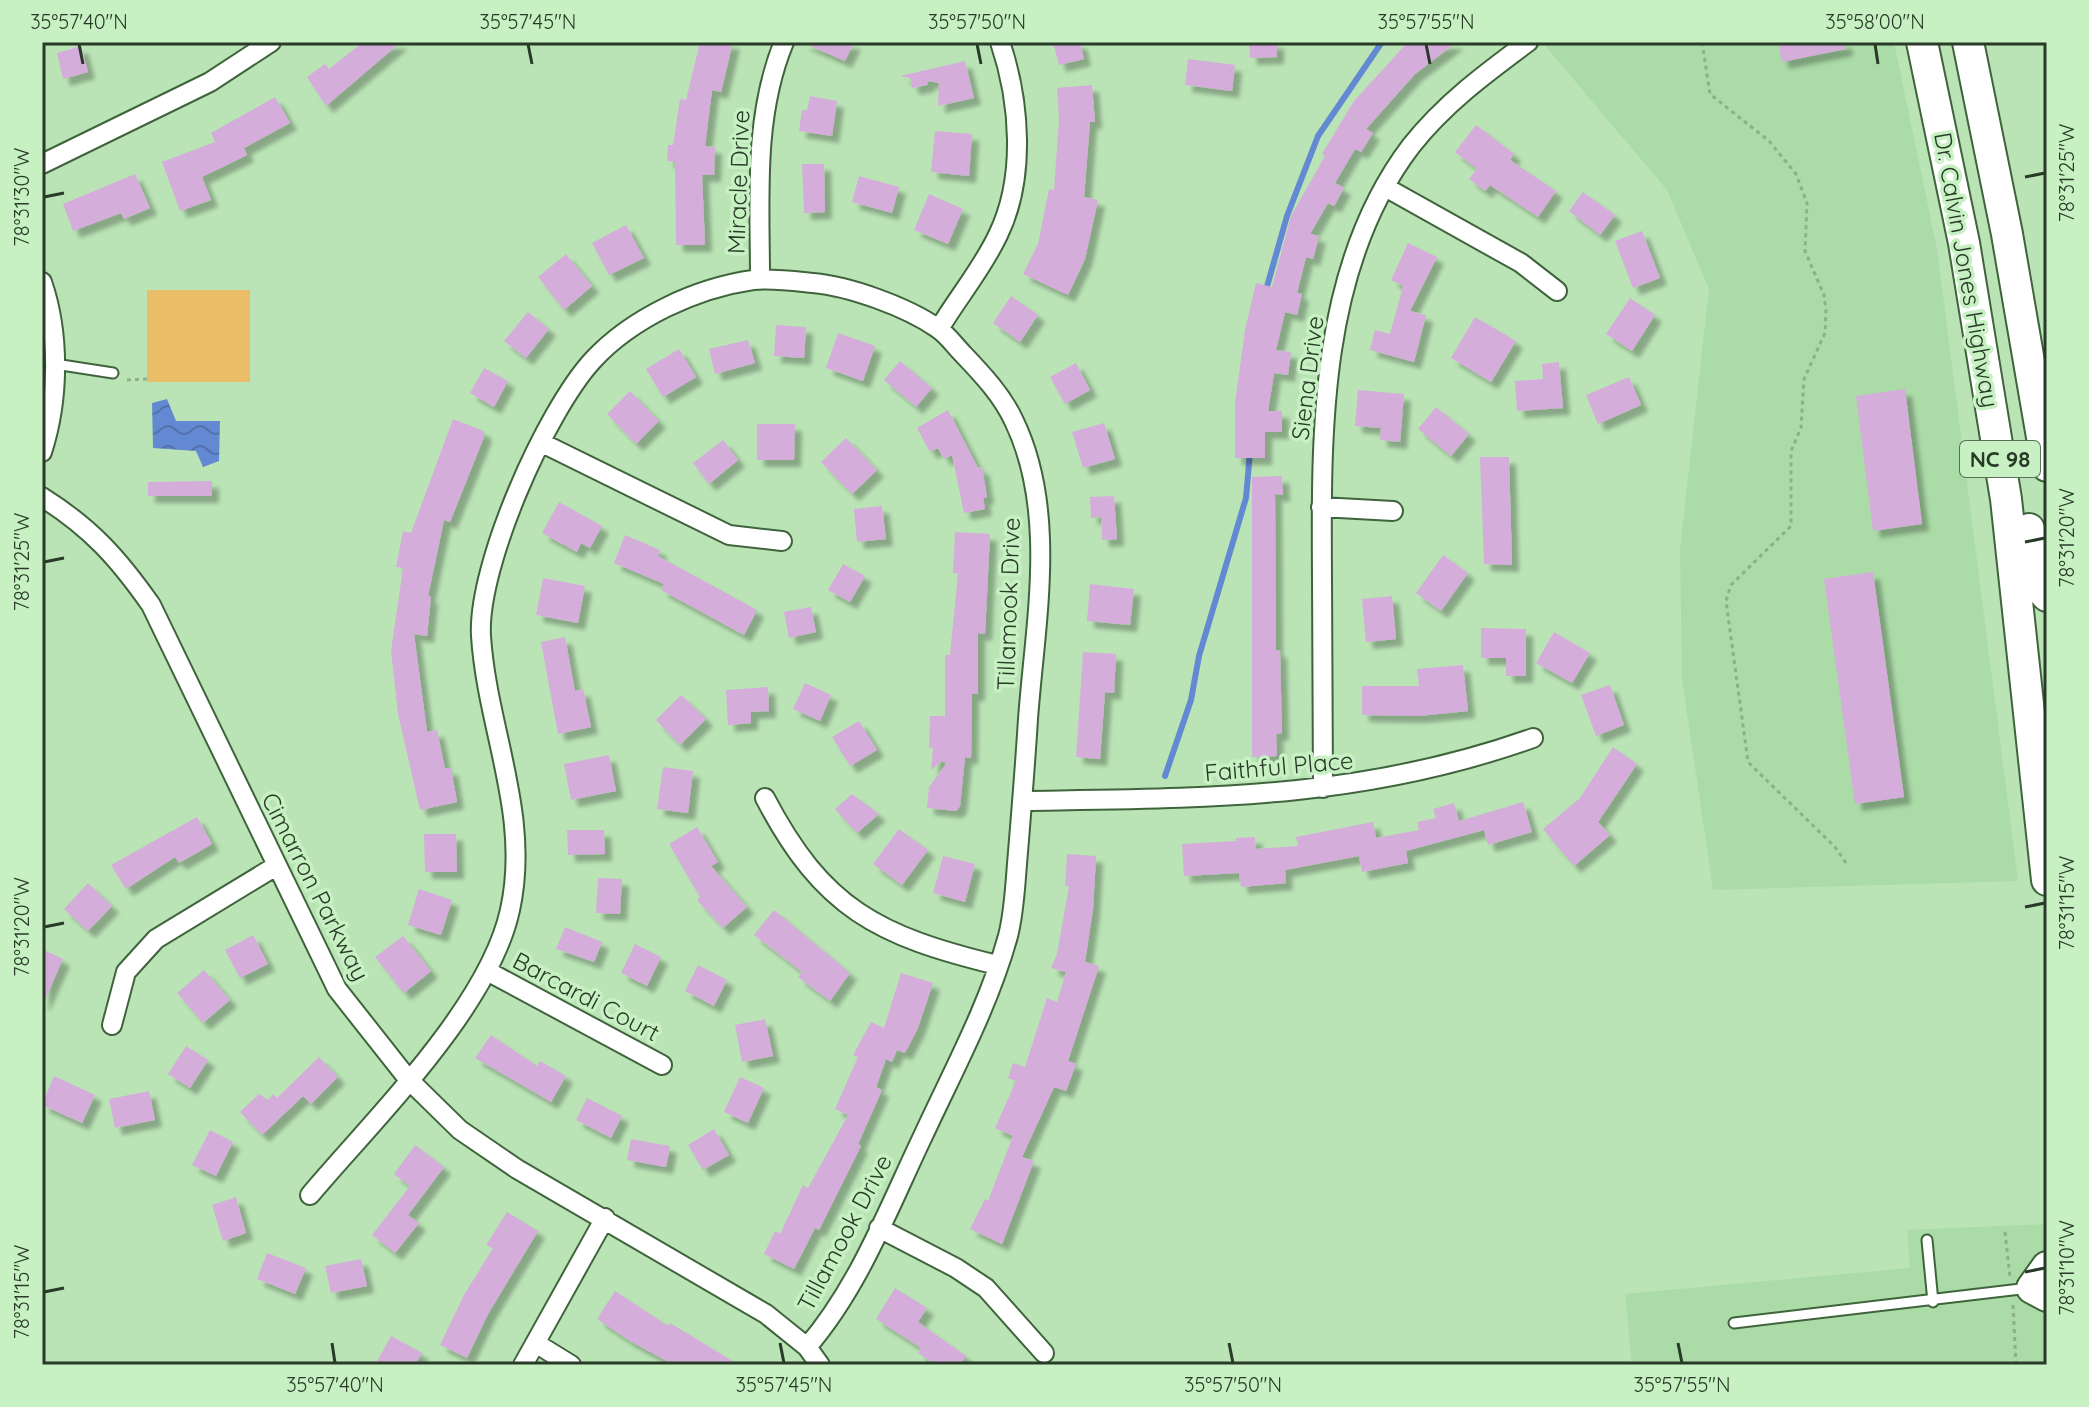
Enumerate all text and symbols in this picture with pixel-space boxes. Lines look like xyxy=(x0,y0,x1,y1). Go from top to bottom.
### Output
text: 35°57'40"N xyxy=(30,9,128,34)
text: 35°57'45"N xyxy=(480,9,576,34)
text: 35°57'50"N xyxy=(928,9,1026,34)
text: 35°57'55"N xyxy=(1377,9,1475,34)
text: 35°58'00"N xyxy=(1825,9,1925,34)
street label: Miracle Drive xyxy=(720,109,756,254)
text: 78°31'25"W xyxy=(2054,124,2079,222)
street label: Dr. Calvin Jones Highway xyxy=(1928,130,2006,410)
text: 78°31'30"W xyxy=(9,148,34,246)
street label: Siena Drive xyxy=(1285,314,1330,442)
road number: NC 98 xyxy=(1960,441,2040,477)
text: 78°31'20"W xyxy=(2054,488,2079,588)
text: 78°31'25"W xyxy=(9,513,34,611)
street label: Tillamook Drive xyxy=(990,517,1026,691)
street label: Faithful Place xyxy=(1203,745,1355,787)
street label: Cimarron Parkway xyxy=(255,787,376,986)
text: 78°31'15"W xyxy=(2054,856,2079,950)
text: 78°31'20"W xyxy=(9,877,34,977)
street label: Barcardi Court xyxy=(508,945,665,1047)
street label: Tillamook Drive xyxy=(790,1149,898,1316)
text: 78°31'10"W xyxy=(2054,1220,2079,1316)
text: 78°31'15"W xyxy=(9,1245,34,1339)
text: 35°57'40"N xyxy=(286,1372,384,1397)
text: 35°57'45"N xyxy=(736,1372,832,1397)
text: 35°57'50"N xyxy=(1184,1372,1282,1397)
text: 35°57'55"N xyxy=(1633,1372,1731,1397)

